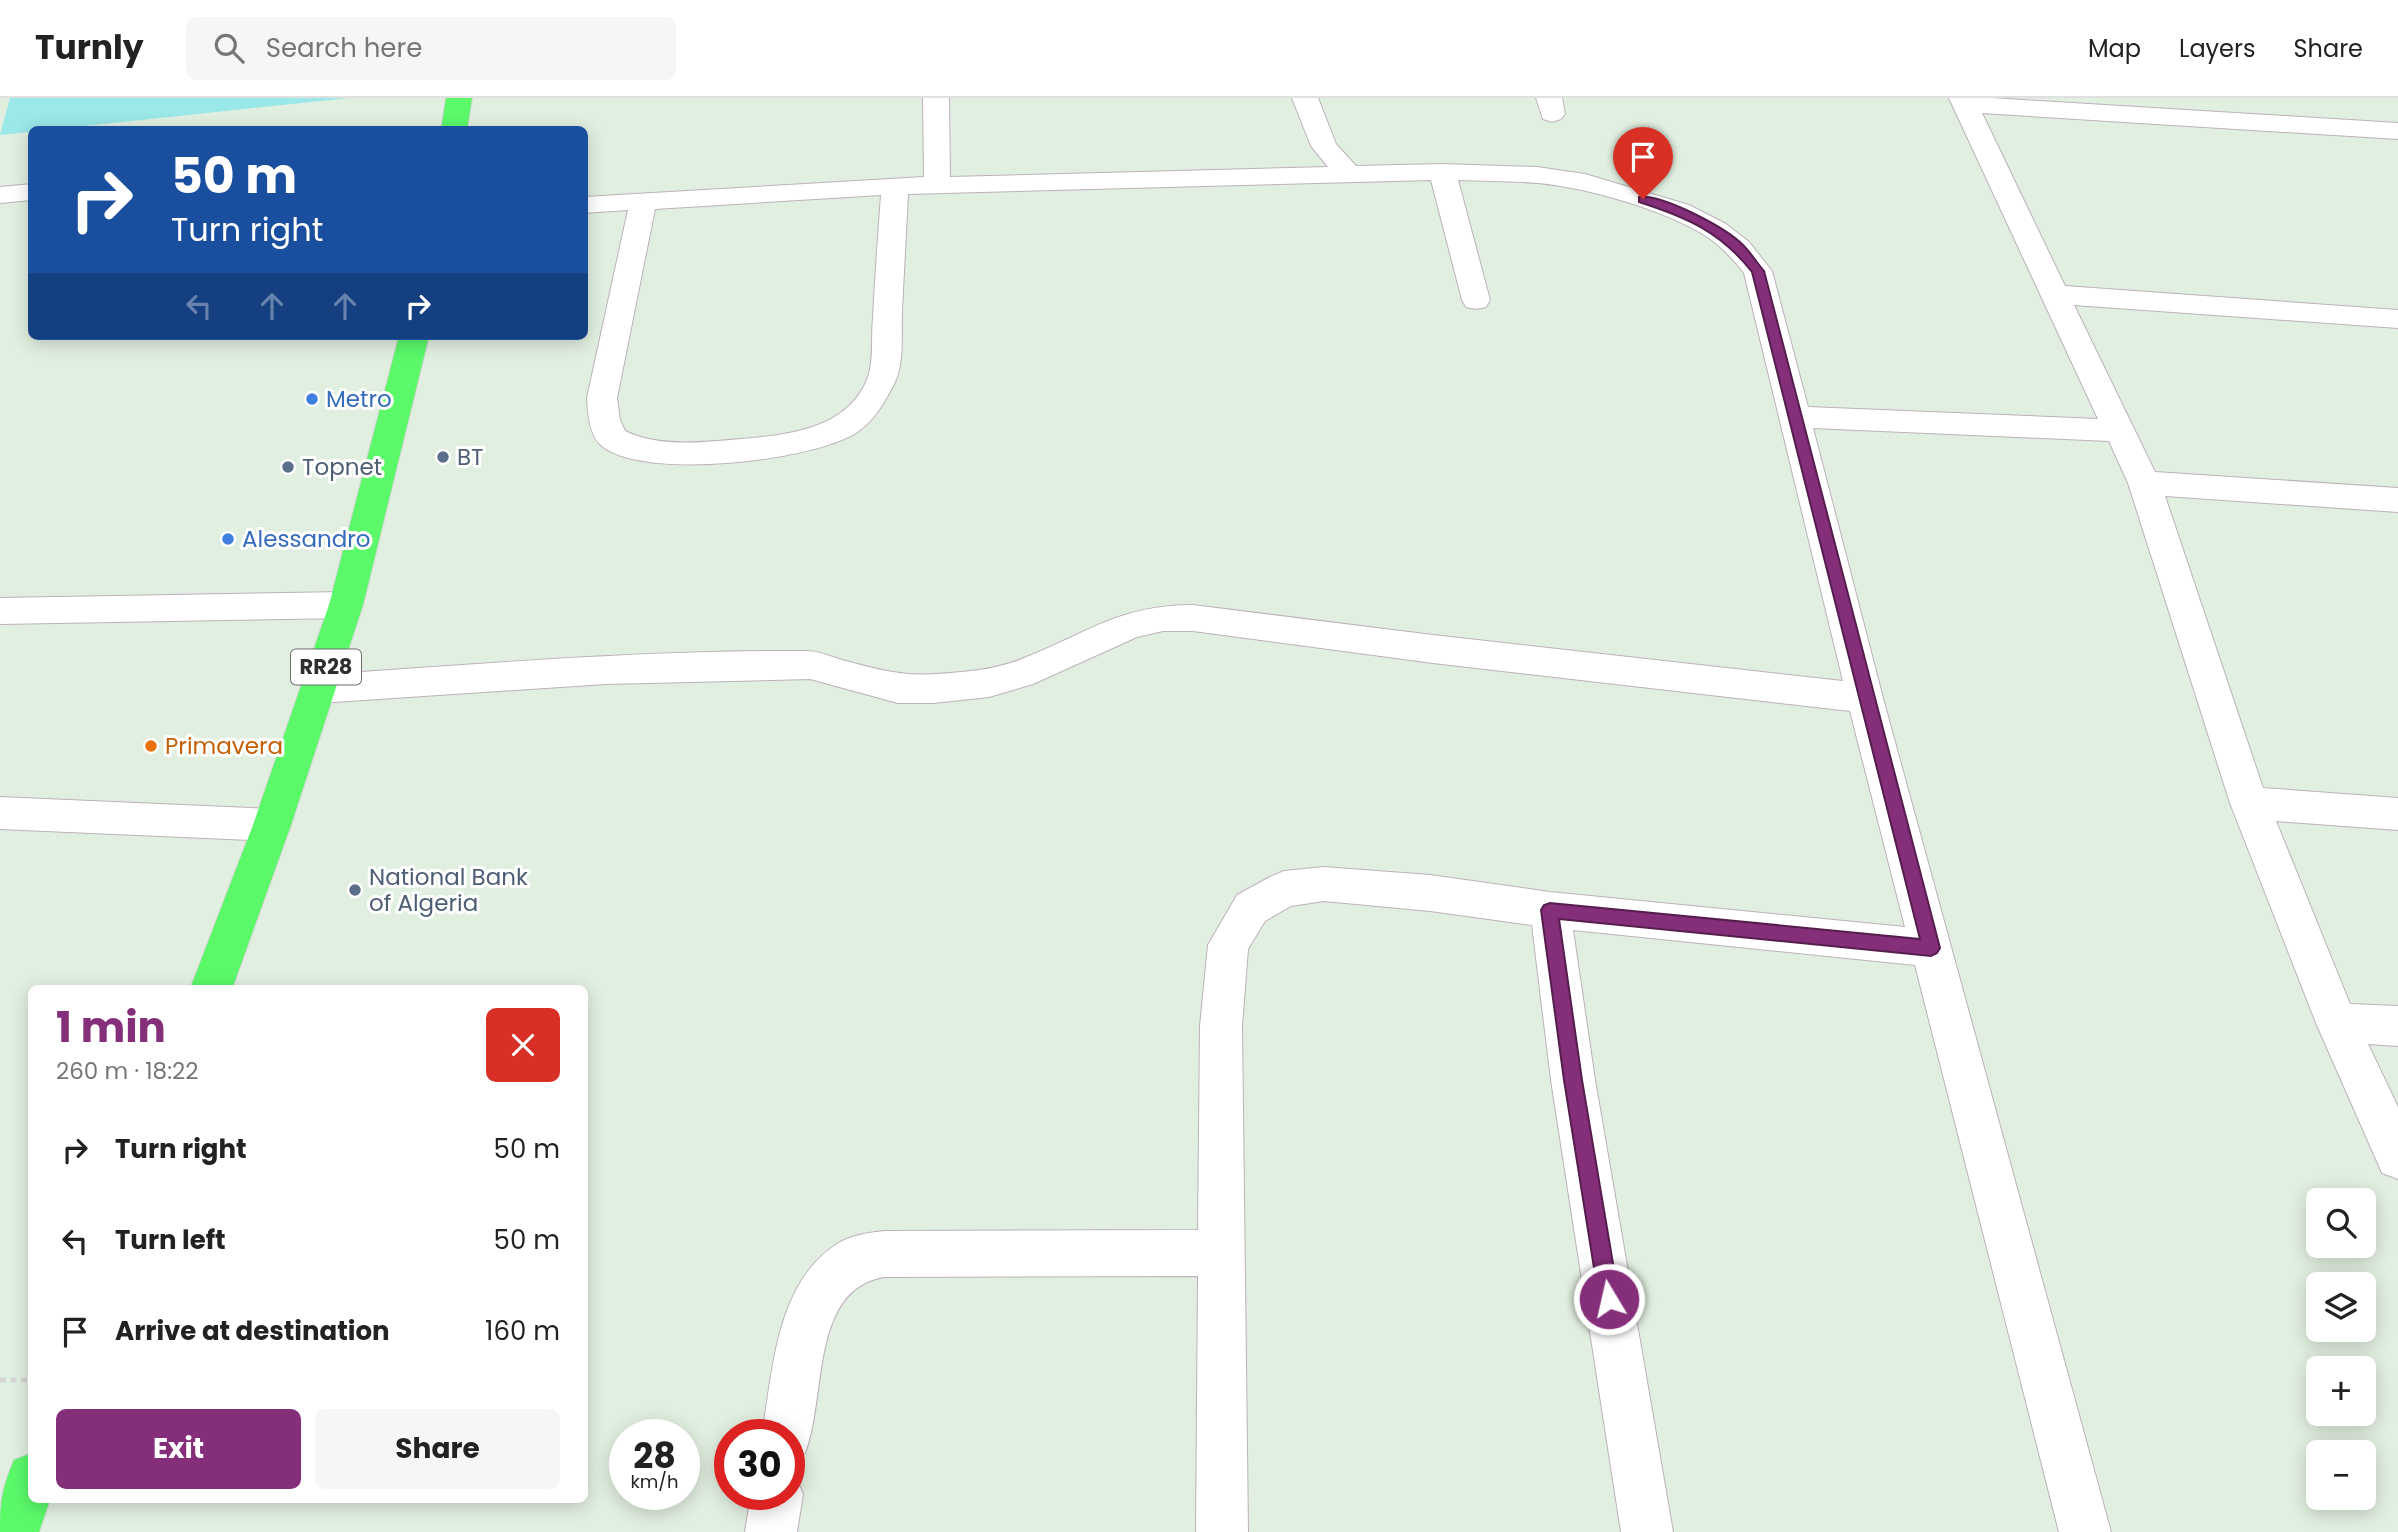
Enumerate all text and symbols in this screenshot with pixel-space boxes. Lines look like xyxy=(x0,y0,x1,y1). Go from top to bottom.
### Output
search box xyxy=(186,17,676,80)
text: Turnly xyxy=(35,24,144,71)
icon: search xyxy=(210,29,248,67)
text: Search here xyxy=(266,30,422,66)
text: Map xyxy=(2088,32,2141,65)
text: Layers xyxy=(2179,32,2255,65)
text: Share xyxy=(2293,32,2363,65)
pin xyxy=(1613,127,1673,199)
icon: arrive xyxy=(1624,138,1662,176)
text: 50 m xyxy=(171,142,297,210)
icon: right xyxy=(56,154,147,245)
text: Turn right xyxy=(171,207,323,252)
icon: left xyxy=(180,287,218,325)
icon: ahead xyxy=(253,287,291,325)
icon: ahead xyxy=(326,287,364,325)
icon: right xyxy=(399,287,437,325)
place label: Metro xyxy=(326,383,392,415)
marker: Metro xyxy=(304,391,320,407)
place label: BT xyxy=(457,441,484,473)
marker: BT xyxy=(435,449,451,465)
place label: Topnet xyxy=(302,451,382,483)
marker: Topnet xyxy=(280,459,296,475)
place label: Alessandro xyxy=(242,523,371,555)
marker: Alessandro xyxy=(220,531,236,547)
road number: RR28 xyxy=(291,650,361,684)
place label: Primavera xyxy=(165,730,283,762)
marker: Primavera xyxy=(143,738,159,754)
place label: National Bank of Algeria xyxy=(369,861,528,919)
marker: National Bank of Algeria xyxy=(347,882,363,898)
text: 1 min xyxy=(56,998,166,1057)
button: close xyxy=(486,1008,560,1082)
text: 260 m · 18:22 xyxy=(56,1055,199,1087)
icon: right xyxy=(56,1131,94,1169)
text: Turn right xyxy=(115,1131,247,1167)
text: 50 m xyxy=(494,1131,560,1167)
map controls xyxy=(2306,1188,2376,1510)
button: search xyxy=(2306,1188,2376,1258)
icon: left xyxy=(56,1222,94,1260)
text: Turn left xyxy=(115,1222,226,1258)
text: 50 m xyxy=(494,1222,560,1258)
position arrow xyxy=(1572,1262,1646,1336)
button: layers xyxy=(2306,1272,2376,1342)
icon: arrive xyxy=(56,1313,94,1351)
text: Arrive at destination xyxy=(115,1313,390,1349)
text: 160 m xyxy=(485,1313,560,1349)
button: + xyxy=(2306,1356,2376,1426)
button: Exit xyxy=(56,1409,301,1489)
button: Share xyxy=(315,1409,560,1489)
speed limit sign: 30 xyxy=(714,1419,805,1510)
text: 28 xyxy=(633,1431,676,1480)
button: − xyxy=(2306,1440,2376,1510)
text: km/h xyxy=(631,1469,678,1494)

